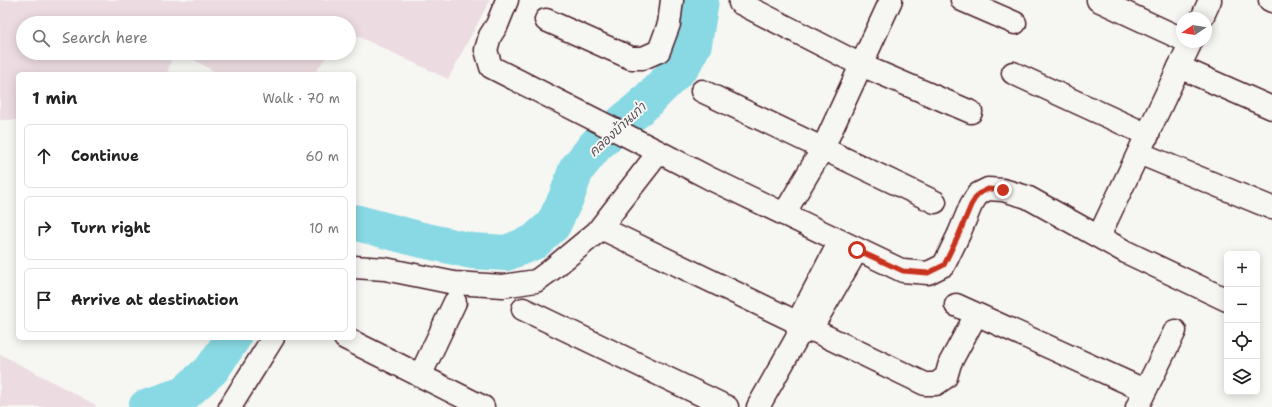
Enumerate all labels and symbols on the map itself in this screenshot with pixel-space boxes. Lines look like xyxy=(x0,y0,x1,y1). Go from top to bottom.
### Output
north arrow xyxy=(1176,12,1212,48)
water label: คลองบ้านเก่า xyxy=(585,98,650,160)
route end xyxy=(994,181,1012,199)
route start xyxy=(848,241,866,259)

